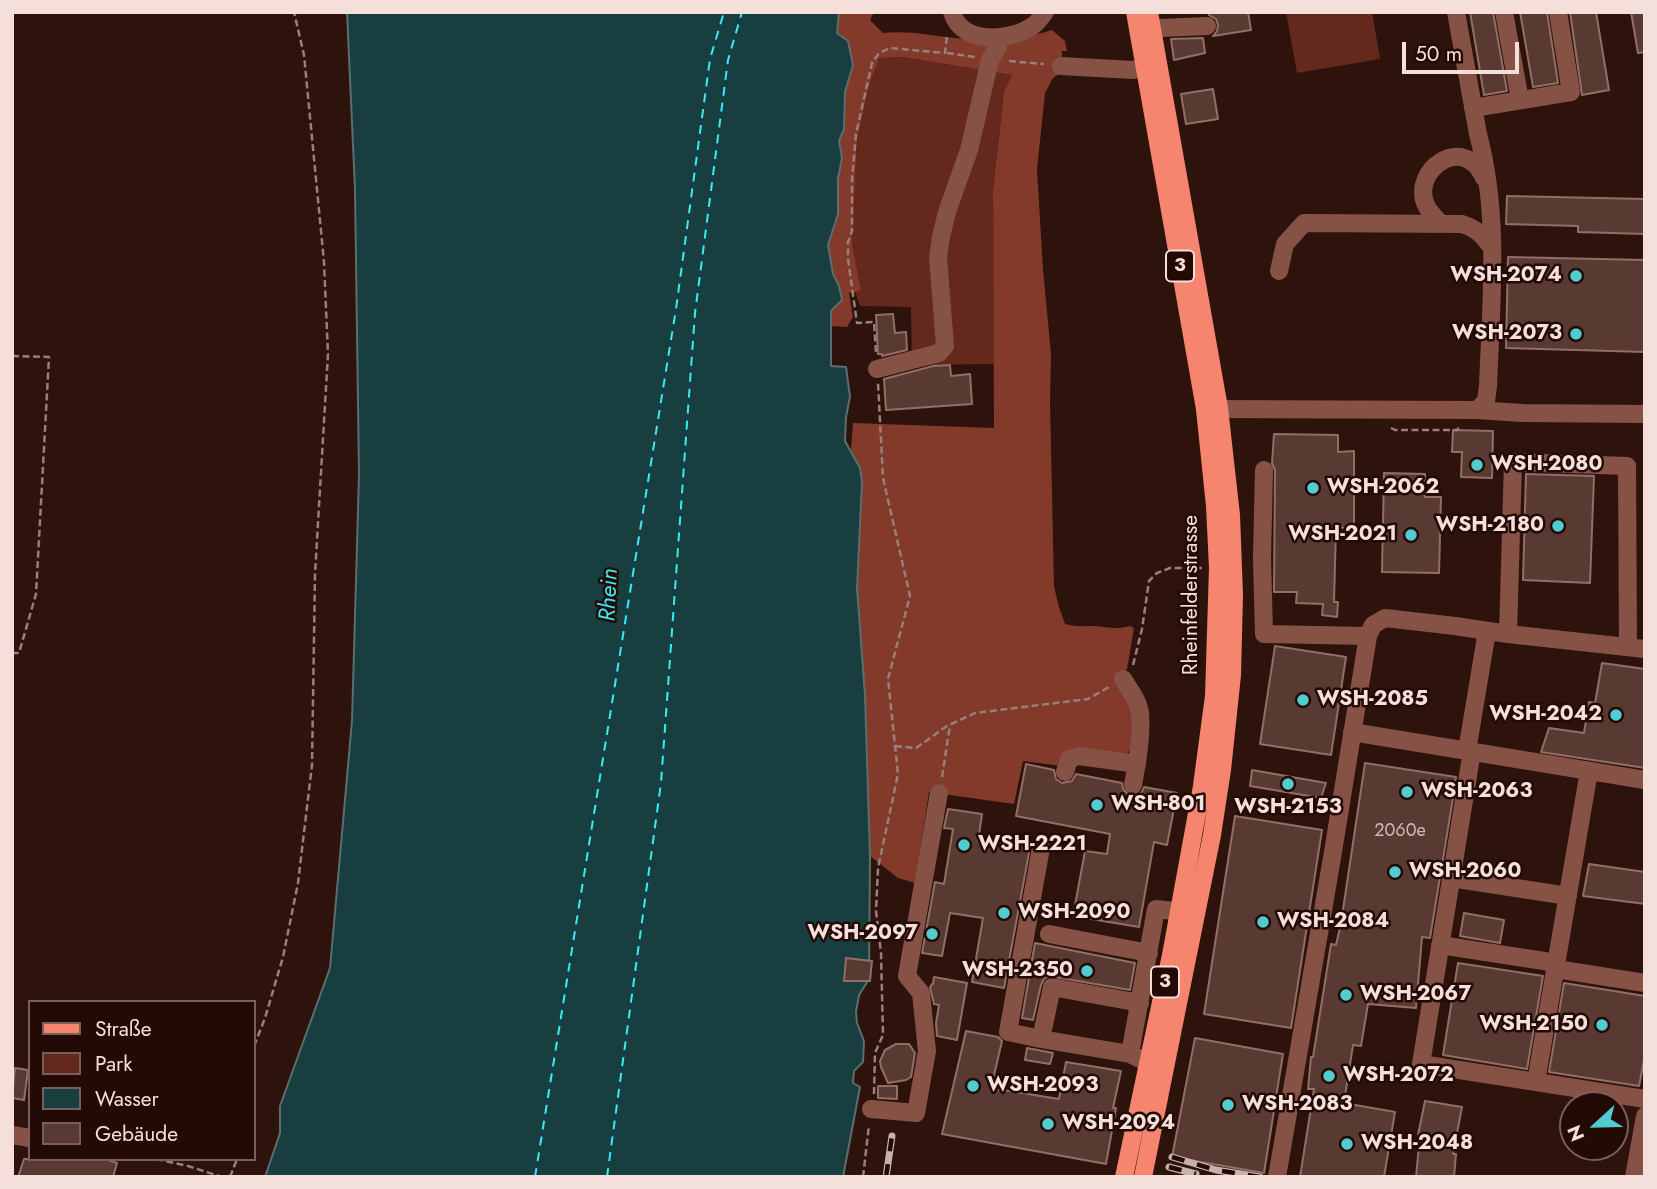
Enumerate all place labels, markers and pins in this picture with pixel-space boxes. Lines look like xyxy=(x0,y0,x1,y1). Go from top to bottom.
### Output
place label: WSH-2074 xyxy=(1450,263,1562,289)
marker: WSH-2074 xyxy=(1568,268,1584,284)
place label: WSH-2073 xyxy=(1452,321,1562,347)
marker: WSH-2073 xyxy=(1568,326,1584,342)
place label: WSH-2080 xyxy=(1491,452,1602,478)
marker: WSH-2080 xyxy=(1469,457,1485,473)
place label: WSH-2062 xyxy=(1327,475,1439,501)
marker: WSH-2062 xyxy=(1305,480,1321,496)
place label: WSH-2180 xyxy=(1436,513,1544,539)
marker: WSH-2180 xyxy=(1550,518,1566,534)
place label: WSH-2021 xyxy=(1288,522,1397,548)
marker: WSH-2021 xyxy=(1403,527,1419,543)
place label: WSH-2085 xyxy=(1317,687,1428,713)
marker: WSH-2085 xyxy=(1295,692,1311,708)
place label: WSH-2042 xyxy=(1489,702,1602,728)
marker: WSH-2042 xyxy=(1608,707,1624,723)
marker: WSH-2153 xyxy=(1280,776,1296,792)
place label: WSH-2063 xyxy=(1421,779,1532,805)
marker: WSH-2063 xyxy=(1399,784,1415,800)
place label: WSH-801 xyxy=(1111,792,1205,818)
place label: WSH-2153 xyxy=(1234,795,1342,821)
marker: WSH-801 xyxy=(1089,797,1105,813)
place label: WSH-2221 xyxy=(978,832,1087,858)
marker: WSH-2221 xyxy=(956,837,972,853)
place label: WSH-2060 xyxy=(1409,859,1521,885)
marker: WSH-2060 xyxy=(1387,864,1403,880)
place label: WSH-2090 xyxy=(1018,900,1130,926)
marker: WSH-2090 xyxy=(996,905,1012,921)
place label: WSH-2084 xyxy=(1277,909,1389,935)
marker: WSH-2084 xyxy=(1255,914,1271,930)
place label: WSH-2097 xyxy=(808,921,918,947)
marker: WSH-2097 xyxy=(924,926,940,942)
place label: WSH-2350 xyxy=(962,958,1073,984)
marker: WSH-2350 xyxy=(1079,963,1095,979)
place label: WSH-2067 xyxy=(1360,982,1471,1008)
marker: WSH-2067 xyxy=(1338,987,1354,1003)
place label: WSH-2150 xyxy=(1479,1012,1588,1038)
marker: WSH-2150 xyxy=(1594,1017,1610,1033)
place label: WSH-2072 xyxy=(1343,1063,1454,1089)
marker: WSH-2072 xyxy=(1321,1068,1337,1084)
place label: WSH-2093 xyxy=(987,1073,1098,1099)
marker: WSH-2093 xyxy=(965,1078,981,1094)
place label: WSH-2083 xyxy=(1242,1092,1353,1118)
marker: WSH-2083 xyxy=(1220,1097,1236,1113)
place label: WSH-2094 xyxy=(1062,1111,1175,1137)
marker: WSH-2094 xyxy=(1040,1116,1056,1132)
place label: WSH-2048 xyxy=(1361,1131,1473,1157)
marker: WSH-2048 xyxy=(1339,1136,1355,1152)

